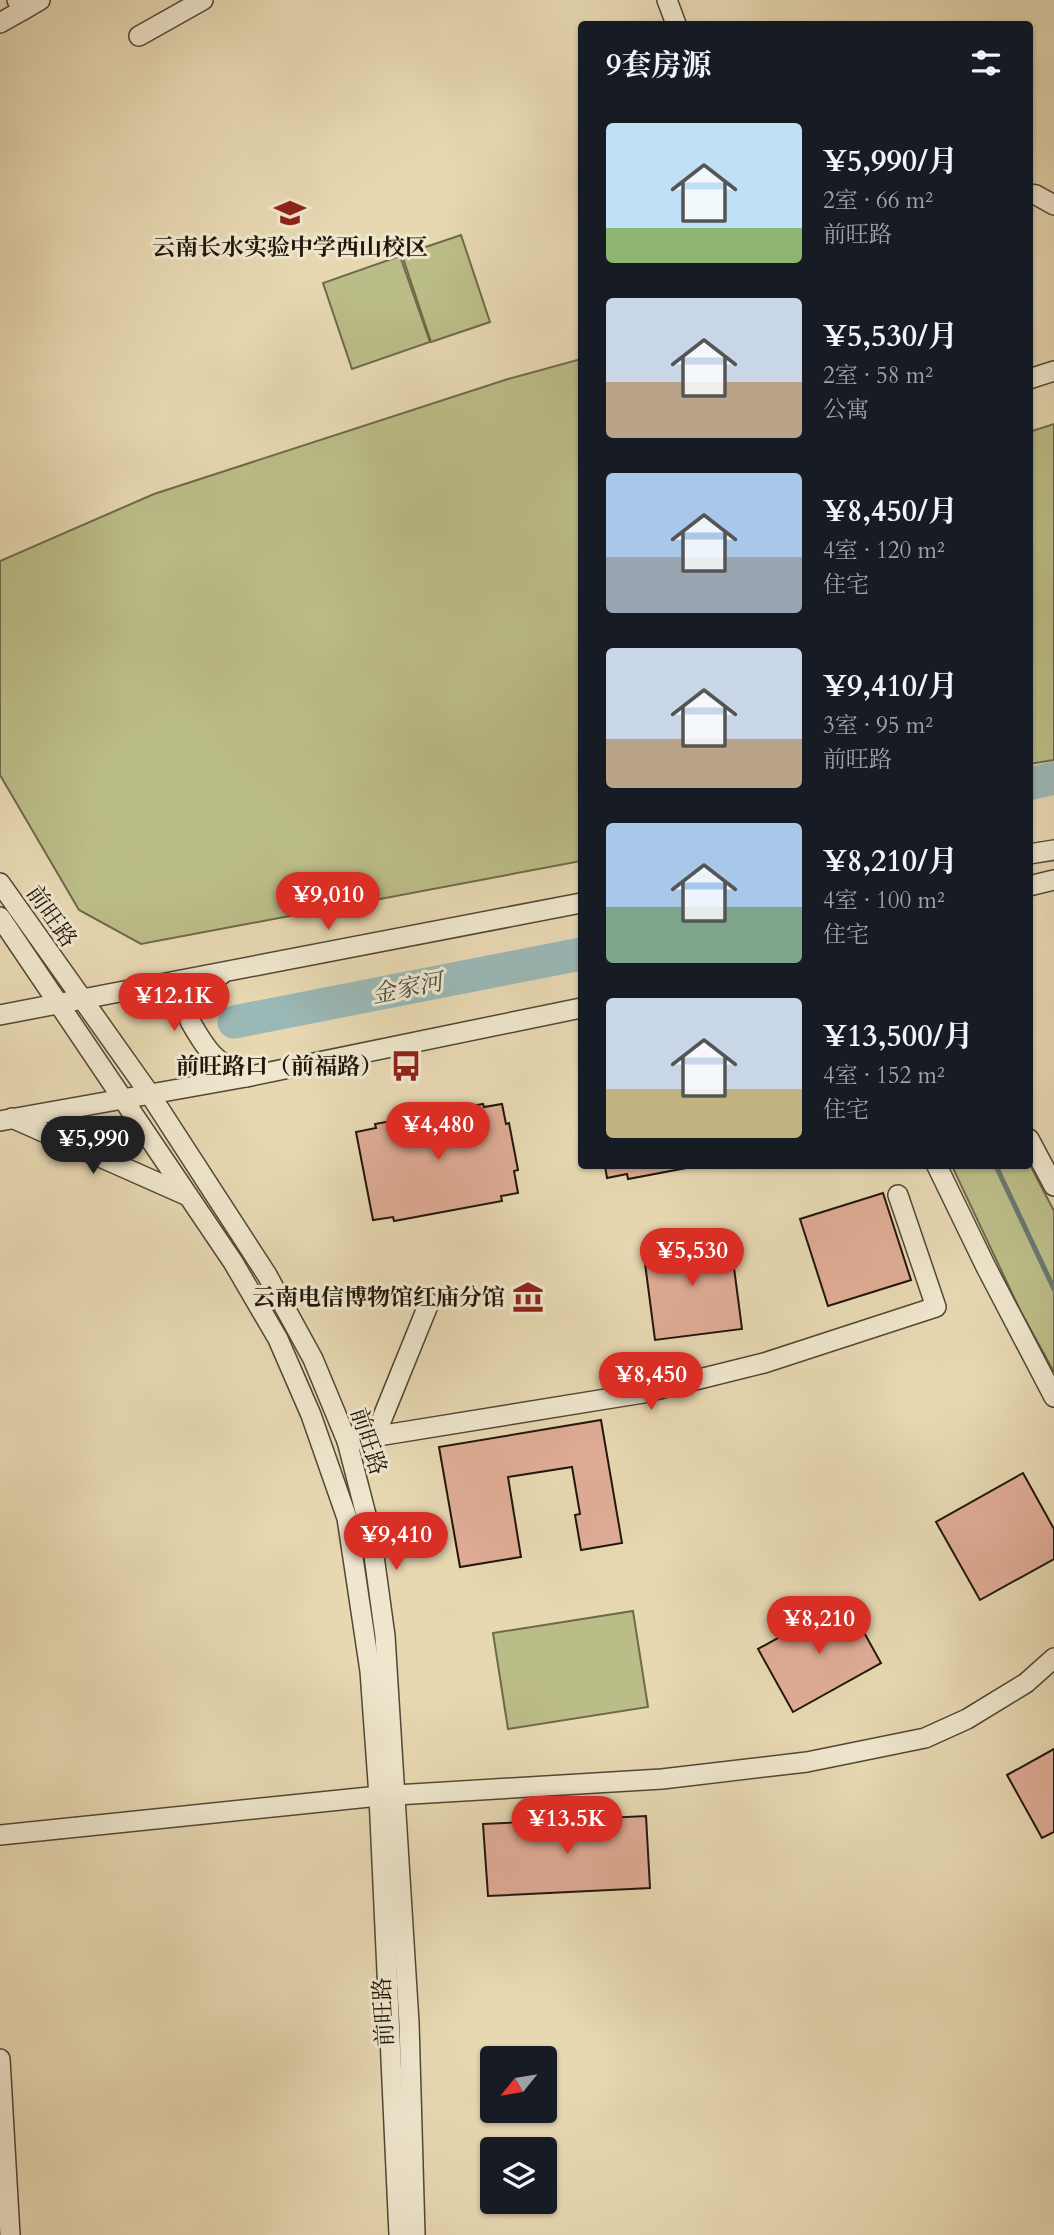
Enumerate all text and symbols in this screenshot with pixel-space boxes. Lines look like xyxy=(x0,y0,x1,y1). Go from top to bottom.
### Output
icon: filters xyxy=(967,44,1005,82)
text: 9套房源 xyxy=(606,45,711,86)
text: ¥5,990/月 xyxy=(823,141,958,182)
icon: home xyxy=(662,151,746,235)
text: 2室 · 66 m² xyxy=(823,185,933,216)
school or university icon: 云南长水实验中学西山校区 xyxy=(273,196,307,230)
text: 前旺路 xyxy=(823,219,892,250)
place label: 云南长水实验中学西山校区 xyxy=(152,232,428,263)
text: ¥5,530/月 xyxy=(823,316,958,357)
icon: home xyxy=(662,326,746,410)
text: 2室 · 58 m² xyxy=(823,360,933,391)
text: 公寓 xyxy=(823,394,869,425)
text: ¥8,450/月 xyxy=(823,491,958,532)
icon: home xyxy=(662,501,746,585)
text: 4室 · 120 m² xyxy=(823,535,945,566)
text: 住宅 xyxy=(823,569,869,600)
text: ¥9,410/月 xyxy=(823,666,958,707)
icon: home xyxy=(662,676,746,760)
text: 3室 · 95 m² xyxy=(823,710,933,741)
text: 前旺路 xyxy=(823,744,892,775)
text: ¥8,210/月 xyxy=(823,841,958,882)
icon: home xyxy=(662,851,746,935)
pin: ¥9,010 xyxy=(271,872,385,932)
street label: 前旺路 xyxy=(19,879,84,953)
text: ¥9,010 xyxy=(292,879,364,910)
text: 4室 · 100 m² xyxy=(823,885,945,916)
text: 住宅 xyxy=(823,919,869,950)
water label: 金家河 xyxy=(369,965,450,1012)
pin: ¥12.1K xyxy=(117,974,231,1033)
text: ¥12.1K xyxy=(135,980,214,1011)
text: ¥13,500/月 xyxy=(823,1016,973,1057)
icon: home xyxy=(662,1026,746,1110)
bus stop icon: 前旺路口（前福路） xyxy=(389,1049,423,1083)
place label: 前旺路口（前福路） xyxy=(176,1051,383,1082)
text: 4室 · 152 m² xyxy=(823,1060,945,1091)
text: 住宅 xyxy=(823,1094,869,1125)
pin: ¥4,480 xyxy=(381,1102,495,1162)
text: ¥4,480 xyxy=(402,1109,474,1140)
pin: ¥5,990 xyxy=(36,1116,150,1176)
text: ¥5,990 xyxy=(57,1123,129,1154)
pin: ¥5,530 xyxy=(635,1228,749,1288)
text: ¥5,530 xyxy=(656,1235,728,1266)
museum icon: 云南电信博物馆红庙分馆 xyxy=(511,1280,545,1314)
place label: 云南电信博物馆红庙分馆 xyxy=(252,1282,505,1313)
pin: ¥8,450 xyxy=(594,1352,708,1412)
text: ¥8,450 xyxy=(615,1359,687,1390)
street label: 前旺路 xyxy=(343,1404,394,1479)
pin: ¥9,410 xyxy=(339,1512,453,1572)
text: ¥9,410 xyxy=(360,1519,432,1550)
pin: ¥8,210 xyxy=(762,1596,876,1656)
text: ¥8,210 xyxy=(783,1603,855,1634)
pin: ¥13.5K xyxy=(510,1797,624,1856)
text: ¥13.5K xyxy=(528,1803,607,1834)
street label: 前旺路 xyxy=(366,1977,401,2047)
north arrow xyxy=(480,2046,556,2123)
map controls xyxy=(480,2046,557,2214)
button: layers xyxy=(480,2137,557,2214)

